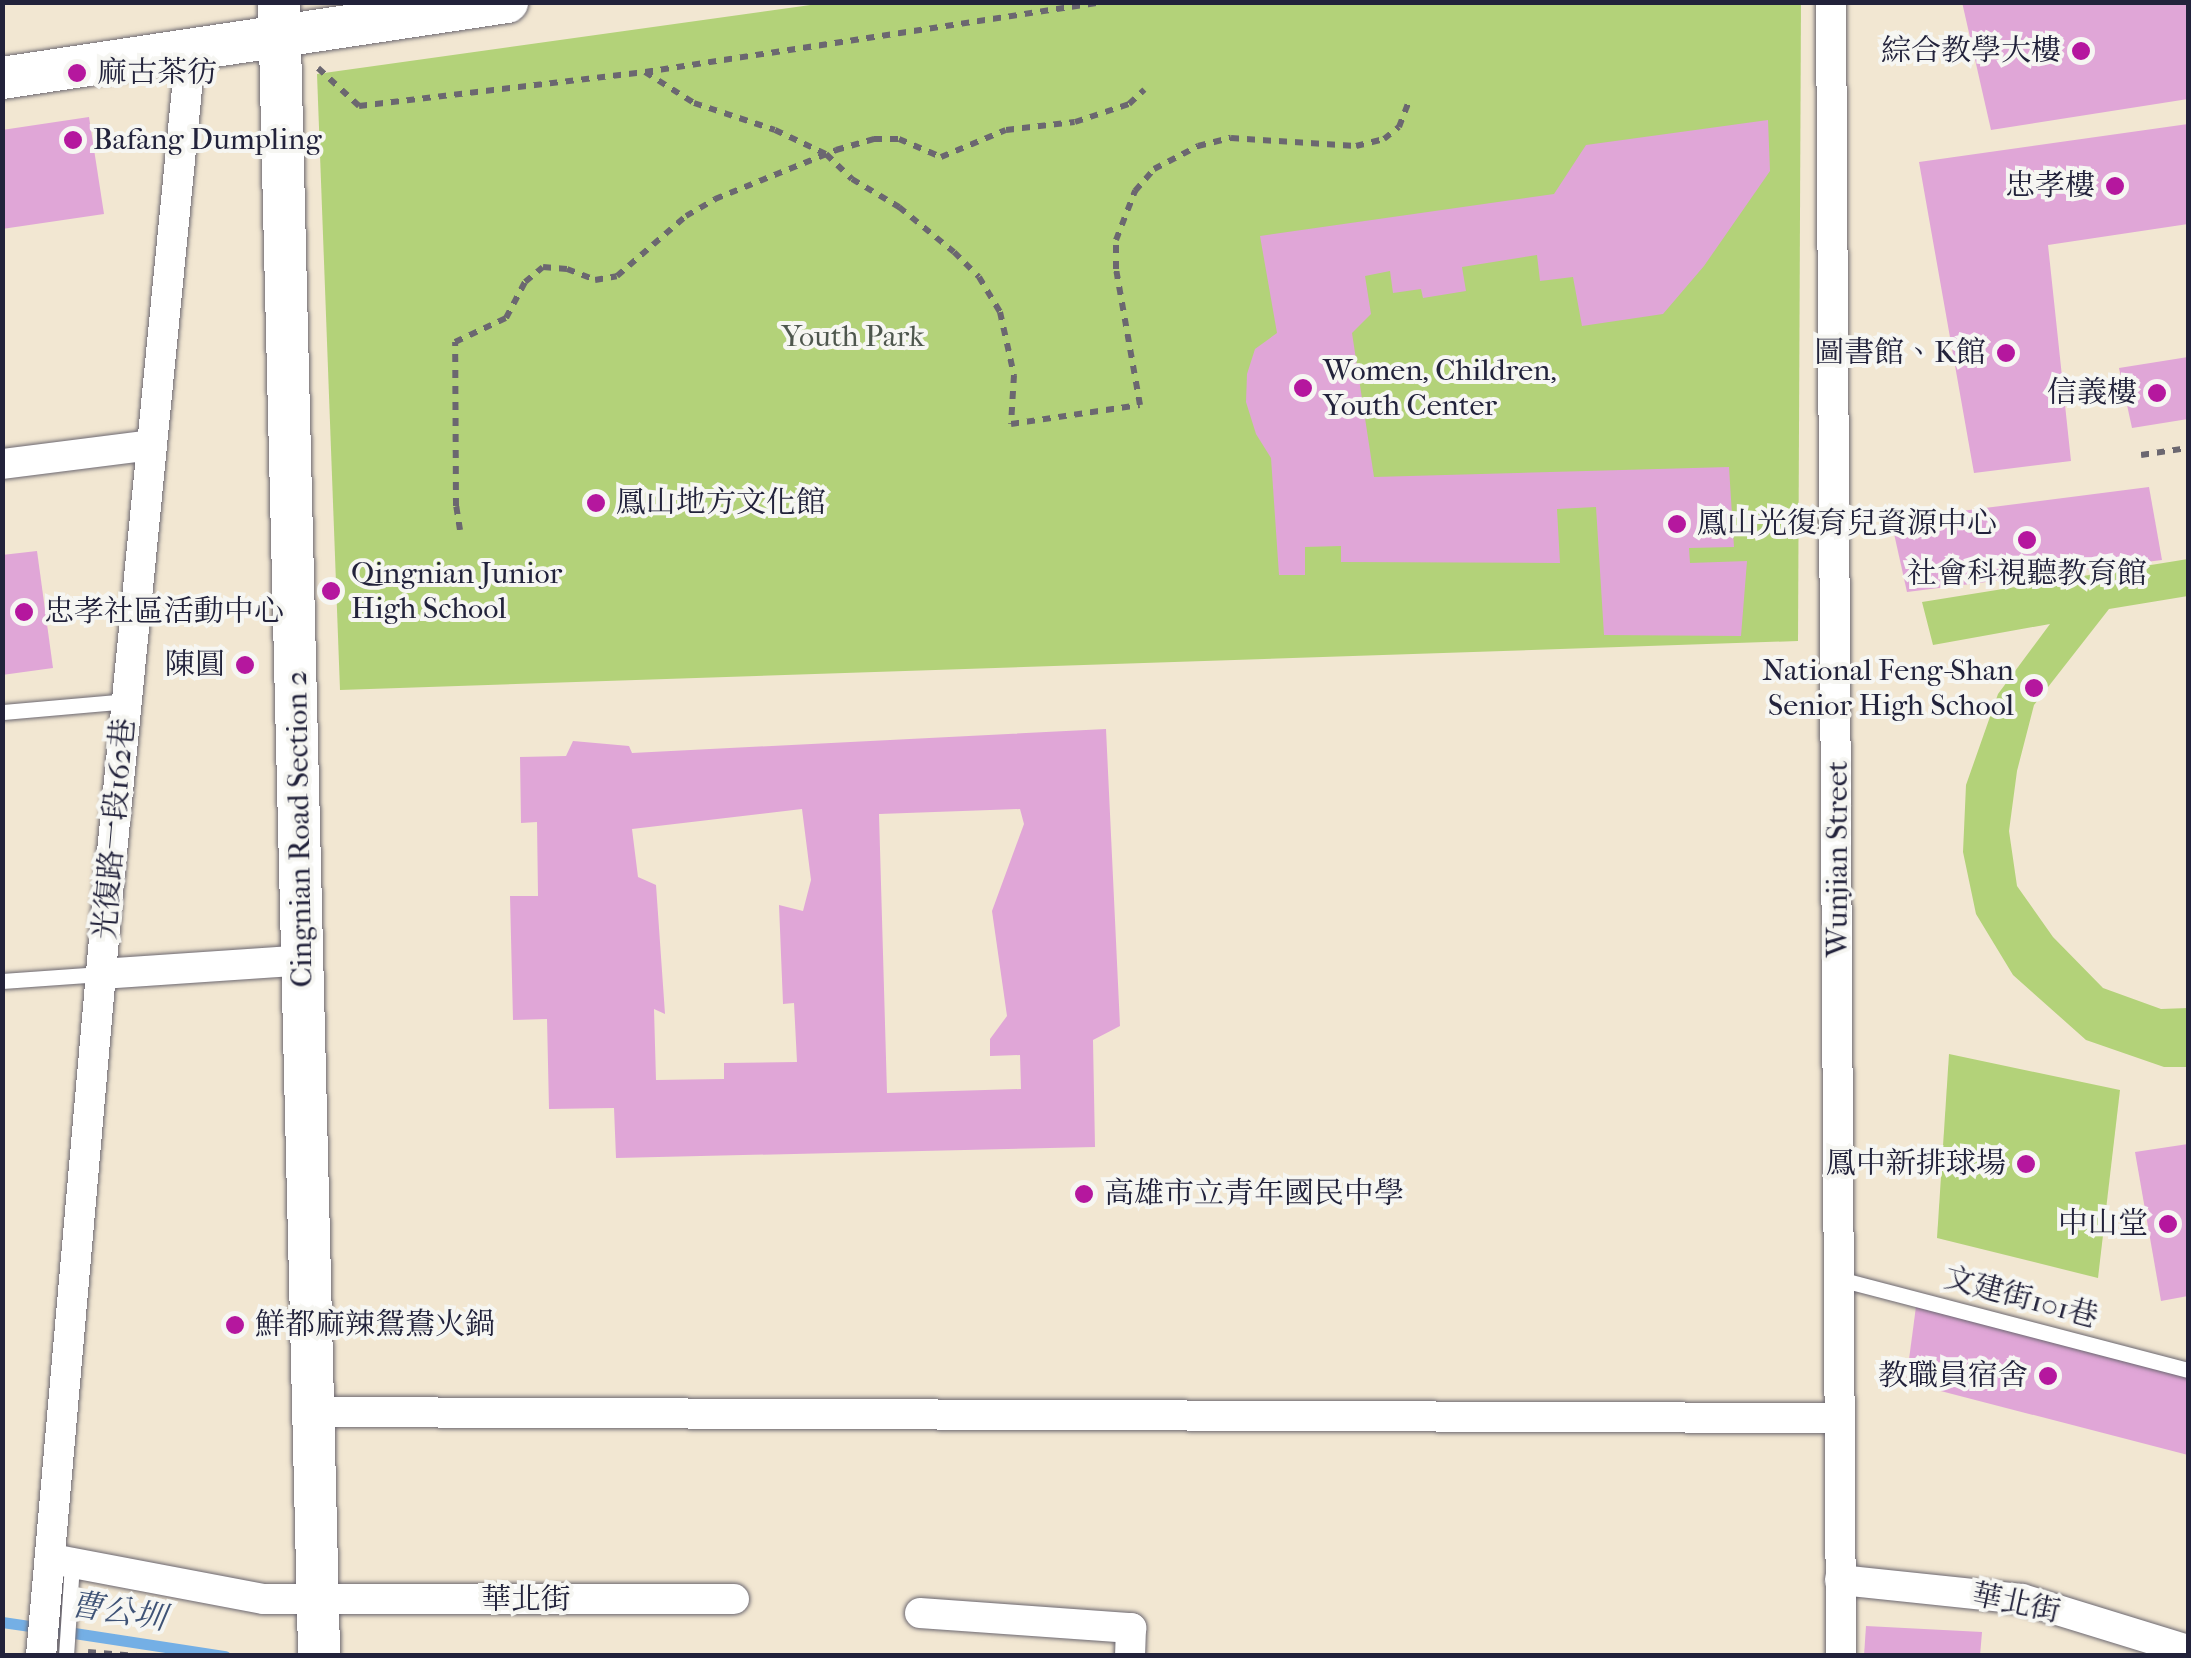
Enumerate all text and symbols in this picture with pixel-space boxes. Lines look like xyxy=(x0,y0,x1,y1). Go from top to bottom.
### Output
place label: 綜合教學大樓 xyxy=(1881,33,2061,69)
marker: 綜合教學大樓 xyxy=(2070,40,2092,62)
place label: 麻古茶彷 xyxy=(97,55,217,91)
marker: 麻古茶彷 xyxy=(66,62,88,84)
place label: Bafang Dumpling xyxy=(93,122,321,158)
marker: Bafang Dumpling xyxy=(62,129,84,151)
place label: 忠孝樓 xyxy=(2005,168,2095,204)
marker: 忠孝樓 xyxy=(2104,175,2126,197)
park label: Youth Park xyxy=(781,319,925,355)
place label: 圖書館、K館 xyxy=(1814,335,1986,371)
marker: 圖書館、K館 xyxy=(1995,342,2017,364)
place label: Women, Children, Youth Center xyxy=(1323,353,1557,424)
place label: 信義樓 xyxy=(2047,375,2137,411)
marker: Women, Children, Youth Center xyxy=(1292,377,1314,399)
marker: 信義樓 xyxy=(2146,382,2168,404)
place label: 鳳山地方文化館 xyxy=(616,485,826,521)
marker: 鳳山地方文化館 xyxy=(585,492,607,514)
place label: 鳳山光復育兒資源中心 xyxy=(1697,506,1997,542)
marker: 鳳山光復育兒資源中心 xyxy=(1666,513,1688,535)
marker: 社會科視聽教育館 xyxy=(2016,529,2038,551)
place label: Qingnian Junior High School xyxy=(351,556,562,626)
place label: 社會科視聽教育館 xyxy=(1907,556,2147,592)
marker: Qingnian Junior High School xyxy=(320,580,342,602)
place label: 忠孝社區活動中心 xyxy=(44,594,284,630)
marker: 忠孝社區活動中心 xyxy=(13,601,35,623)
place label: 陳圓 xyxy=(165,647,225,683)
place label: National Feng-Shan Senior High School xyxy=(1762,653,2014,724)
marker: 陳圓 xyxy=(234,654,256,676)
street label: Cingnian Road Section 2 xyxy=(279,670,321,988)
marker: National Feng-Shan Senior High School xyxy=(2023,677,2045,699)
street label: 光復路一段162巷 xyxy=(87,717,143,941)
street label: Wunjian Street xyxy=(1820,761,1856,957)
place label: 鳳中新排球場 xyxy=(1826,1146,2006,1182)
marker: 鳳中新排球場 xyxy=(2015,1153,2037,1175)
place label: 高雄市立青年國民中學 xyxy=(1104,1176,1404,1212)
marker: 高雄市立青年國民中學 xyxy=(1073,1183,1095,1205)
place label: 中山堂 xyxy=(2058,1206,2148,1242)
marker: 中山堂 xyxy=(2157,1213,2179,1235)
street label: 文建街101巷 xyxy=(1940,1260,2102,1336)
place label: 鮮都麻辣鴛鴦火鍋 xyxy=(255,1307,495,1343)
marker: 鮮都麻辣鴛鴦火鍋 xyxy=(224,1314,246,1336)
place label: 教職員宿舍 xyxy=(1878,1358,2028,1394)
marker: 教職員宿舍 xyxy=(2037,1365,2059,1387)
street label: 華北街 xyxy=(1968,1577,2064,1631)
street label: 華北街 xyxy=(481,1582,571,1618)
water label: 曹公圳 xyxy=(68,1586,168,1638)

